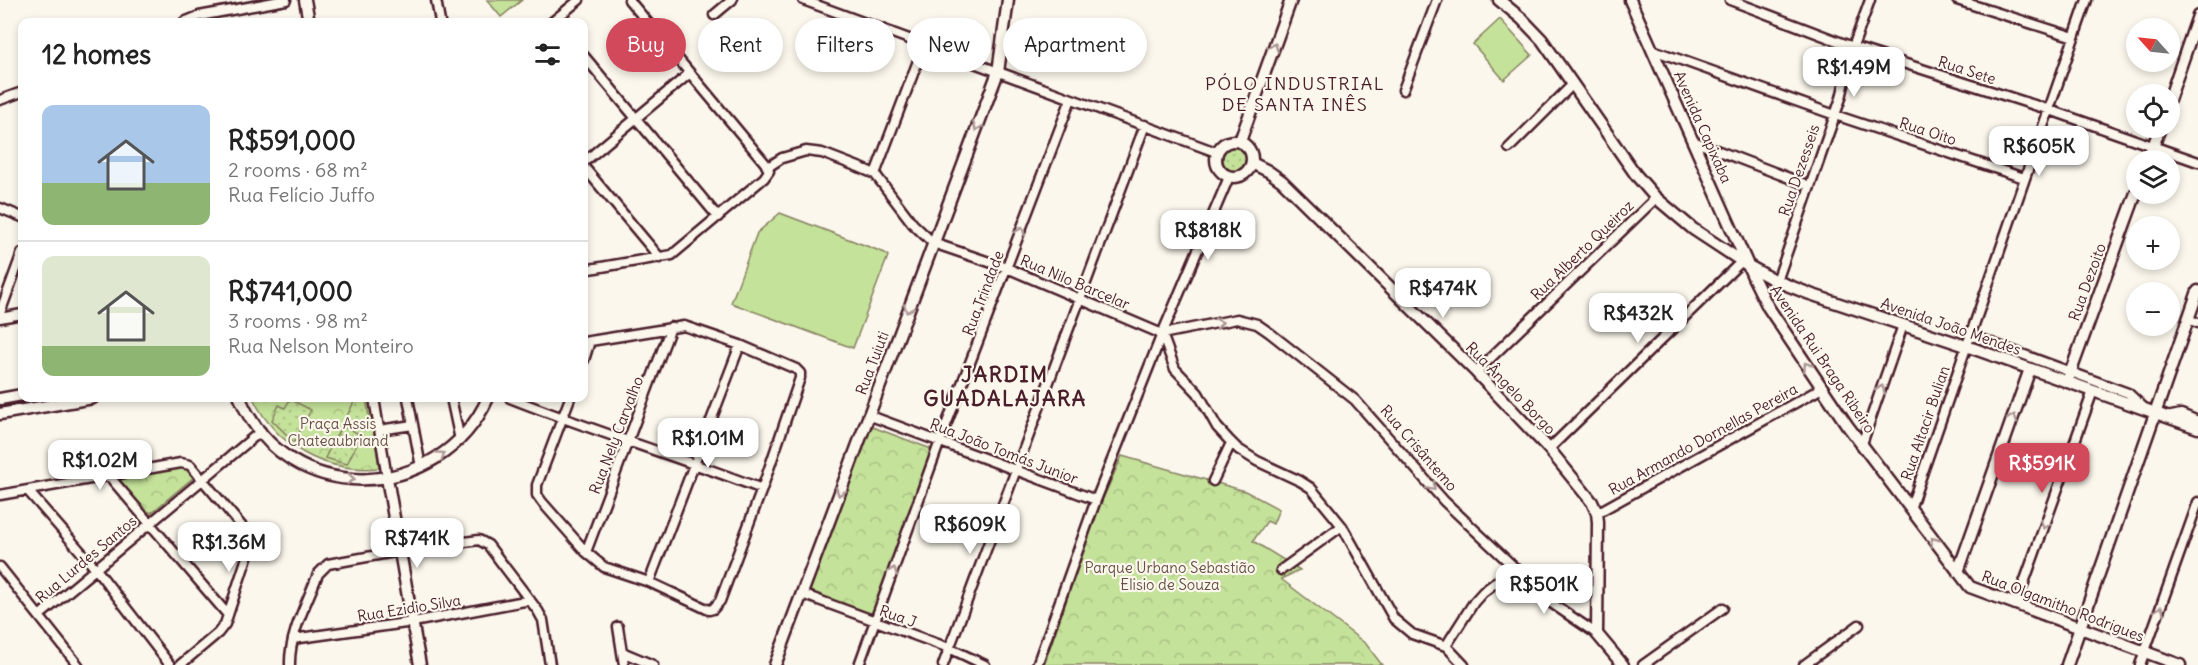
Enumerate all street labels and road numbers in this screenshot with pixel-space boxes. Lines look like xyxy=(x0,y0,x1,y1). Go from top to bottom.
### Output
street label: Rua Sete xyxy=(1936,52,1998,88)
street label: Avenida Capixaba xyxy=(1670,68,1736,186)
street label: Rua Oito xyxy=(1897,113,1959,149)
street label: Rua Dezesseis xyxy=(1774,121,1824,218)
street label: Rua Alberto Queiroz xyxy=(1527,196,1637,304)
street label: Rua Dezoito xyxy=(2064,241,2110,323)
street label: Rua Trindade xyxy=(958,248,1008,338)
street label: Rua Nilo Barcelar xyxy=(1017,250,1133,314)
street label: Avenida Rui Braga Ribeiro xyxy=(1766,281,1880,437)
street label: Avenida João Mendes xyxy=(1878,293,2024,359)
street label: Rua Tuiuti xyxy=(851,329,893,397)
street label: Rua Ângelo Borgo xyxy=(1462,338,1560,438)
street label: Rua Altacir Bulian xyxy=(1896,363,1954,483)
street label: Rua Nely Carvalho xyxy=(585,373,647,497)
street label: Rua Armando Dornellas Pereira xyxy=(1605,379,1801,499)
street label: Rua Crisântemo xyxy=(1376,401,1462,495)
street label: Rua João Tomás Junior xyxy=(927,414,1081,488)
street label: Rua Lurdes Santos xyxy=(32,511,140,607)
street label: Rua Olgamitho Rodrigues xyxy=(1979,566,2147,646)
street label: Rua Ezidio Silva xyxy=(356,590,463,626)
street label: Rua J xyxy=(877,601,919,631)

